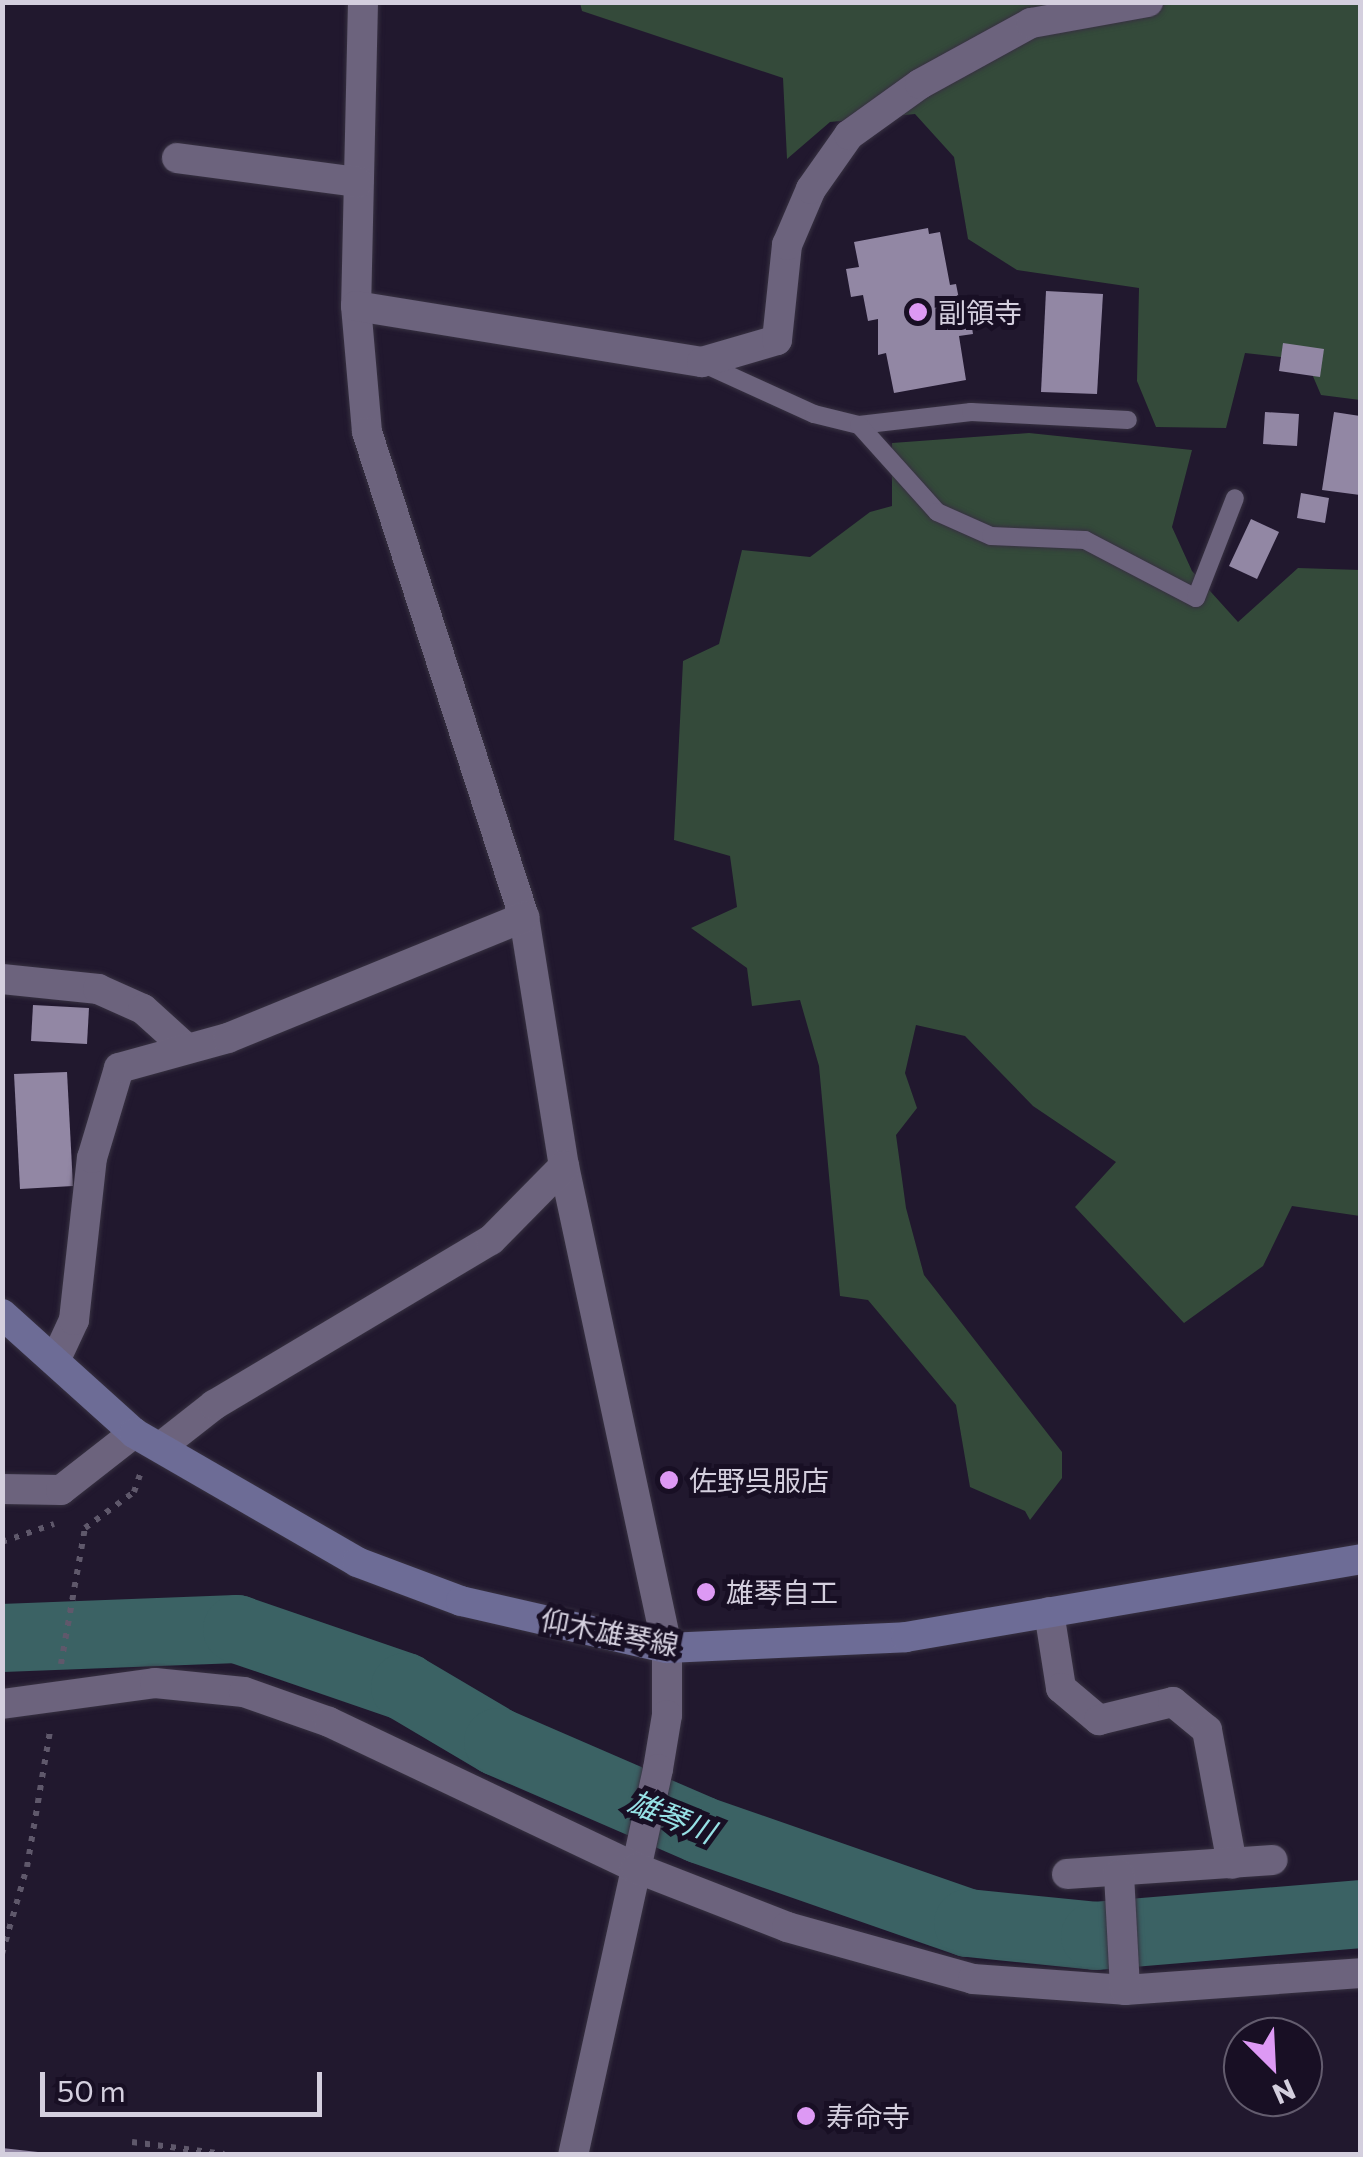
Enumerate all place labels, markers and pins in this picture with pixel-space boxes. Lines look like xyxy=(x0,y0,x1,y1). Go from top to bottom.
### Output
place label: 副領寺 xyxy=(938,295,1022,329)
marker: 副領寺 xyxy=(907,301,929,323)
place label: 佐野呉服店 xyxy=(689,1463,829,1497)
marker: 佐野呉服店 xyxy=(658,1469,680,1491)
place label: 雄琴自工 xyxy=(726,1575,838,1609)
marker: 雄琴自工 xyxy=(695,1581,717,1603)
place label: 寿命寺 xyxy=(826,2099,910,2133)
marker: 寿命寺 xyxy=(795,2105,817,2127)

